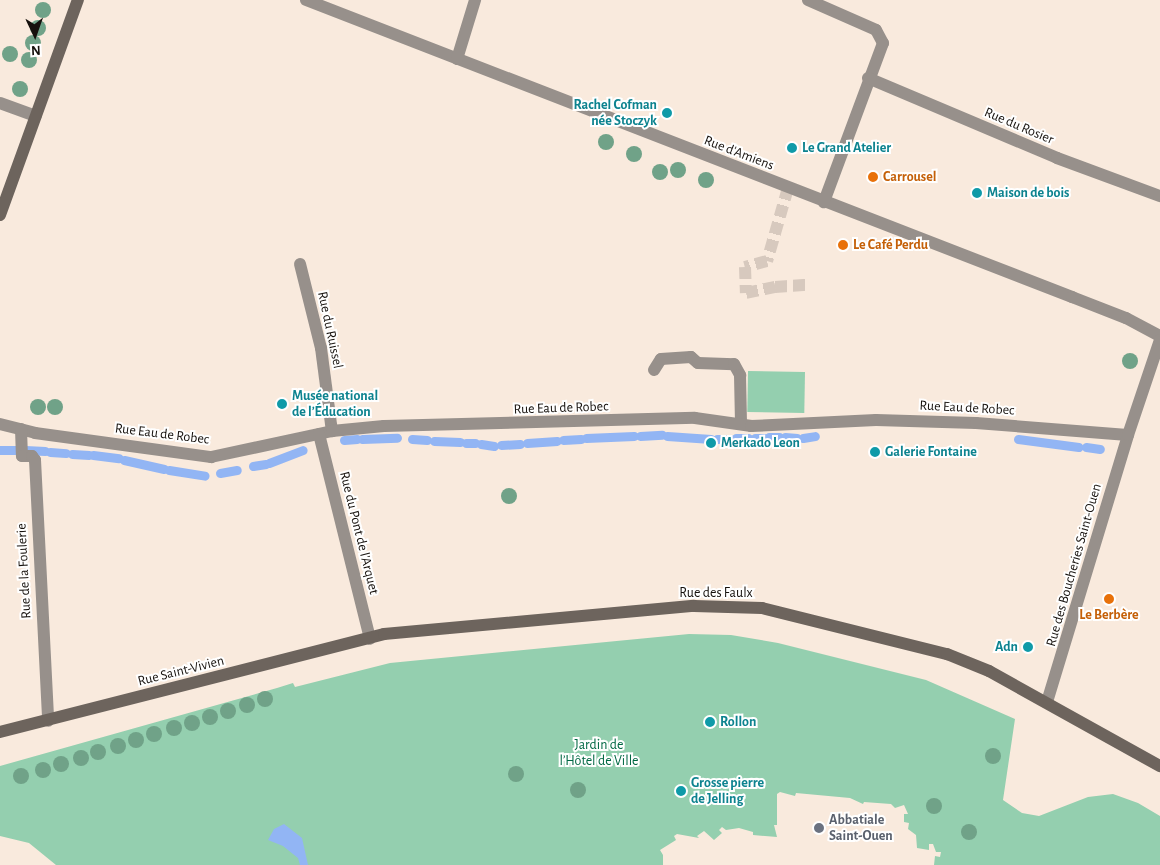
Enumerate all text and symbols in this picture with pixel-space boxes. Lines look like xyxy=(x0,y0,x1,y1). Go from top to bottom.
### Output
north arrow xyxy=(10,10,60,60)
text: N xyxy=(31,43,41,57)
place label: Rachel Cofman née Stoczyk xyxy=(573,97,657,130)
street label: Rue du Rosier xyxy=(982,104,1056,148)
marker: Rachel Cofman née Stoczyk xyxy=(661,107,673,119)
street label: Rue d'Amiens xyxy=(702,132,776,174)
place label: Le Grand Atelier xyxy=(802,140,891,156)
marker: Le Grand Atelier xyxy=(786,142,798,154)
place label: Carrousel xyxy=(883,169,936,185)
marker: Carrousel xyxy=(867,171,879,183)
place label: Maison de bois xyxy=(987,185,1069,201)
marker: Maison de bois xyxy=(971,187,983,199)
place label: Le Café Perdu xyxy=(853,237,928,253)
marker: Le Café Perdu xyxy=(837,239,849,251)
street label: Rue du Ruissel xyxy=(314,290,346,370)
place label: Musée national de l’Éducation xyxy=(292,388,378,421)
street label: Rue Eau de Robec xyxy=(919,397,1015,419)
marker: Musée national de l’Éducation xyxy=(276,398,288,410)
street label: Rue Eau de Robec xyxy=(513,398,609,418)
street label: Rue Eau de Robec xyxy=(114,420,210,448)
place label: Merkado Leon xyxy=(721,435,800,451)
marker: Merkado Leon xyxy=(705,437,717,449)
place label: Galerie Fontaine xyxy=(885,444,977,460)
marker: Galerie Fontaine xyxy=(869,446,881,458)
street label: Rue du Pont de l'Arquet xyxy=(336,470,382,596)
street label: Rue des Boucheries Saint-Ouen xyxy=(1043,482,1105,648)
street label: Rue de la Foulerie xyxy=(13,523,35,619)
street label: Rue des Faulx xyxy=(679,585,753,601)
marker: Le Berbère xyxy=(1103,593,1115,605)
place label: Le Berbère xyxy=(1079,607,1139,623)
place label: Adn xyxy=(995,639,1018,655)
marker: Adn xyxy=(1022,641,1034,653)
street label: Rue Saint-Vivien xyxy=(136,652,226,690)
place label: Rollon xyxy=(720,714,756,730)
marker: Rollon xyxy=(704,716,716,728)
park label: Jardin de l’Hôtel de Ville xyxy=(559,737,639,770)
place label: Grosse pierre de Jelling xyxy=(691,775,764,808)
marker: Grosse pierre de Jelling xyxy=(675,785,687,797)
place label: Abbatiale Saint-Ouen xyxy=(829,812,893,844)
marker: Abbatiale Saint-Ouen xyxy=(813,822,825,834)

